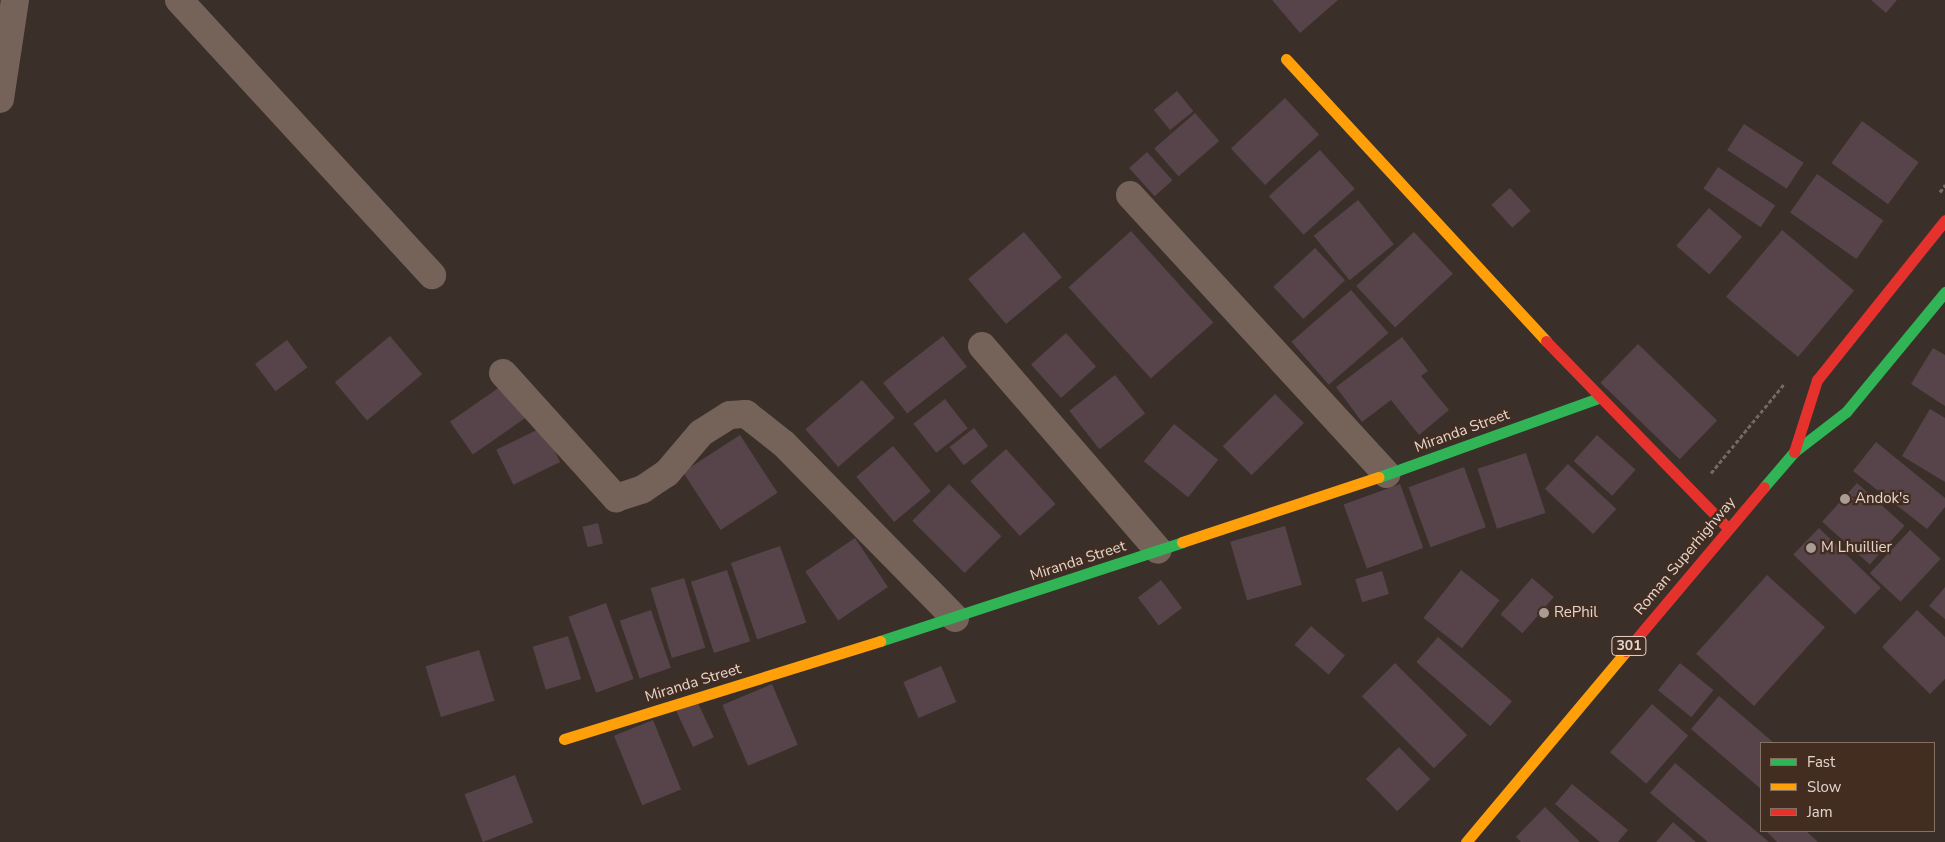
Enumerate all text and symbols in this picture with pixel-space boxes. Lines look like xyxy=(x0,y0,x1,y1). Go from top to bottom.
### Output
street label: Miranda Street xyxy=(1412,406,1512,456)
place label: Andok's xyxy=(1855,490,1910,508)
street label: Roman Superhighway xyxy=(1630,493,1740,619)
marker: Andok's xyxy=(1839,493,1851,505)
street label: Miranda Street xyxy=(1028,537,1128,585)
place label: M Lhuillier xyxy=(1821,539,1892,557)
marker: M Lhuillier xyxy=(1805,542,1817,554)
place label: RePhil xyxy=(1554,604,1598,622)
marker: RePhil xyxy=(1538,607,1550,619)
road number: 301 xyxy=(1610,634,1648,658)
street label: Miranda Street xyxy=(643,660,743,706)
legend xyxy=(1760,742,1935,832)
text: Fast xyxy=(1807,752,1835,772)
text: Slow xyxy=(1807,777,1841,797)
text: Jam xyxy=(1807,802,1833,822)

